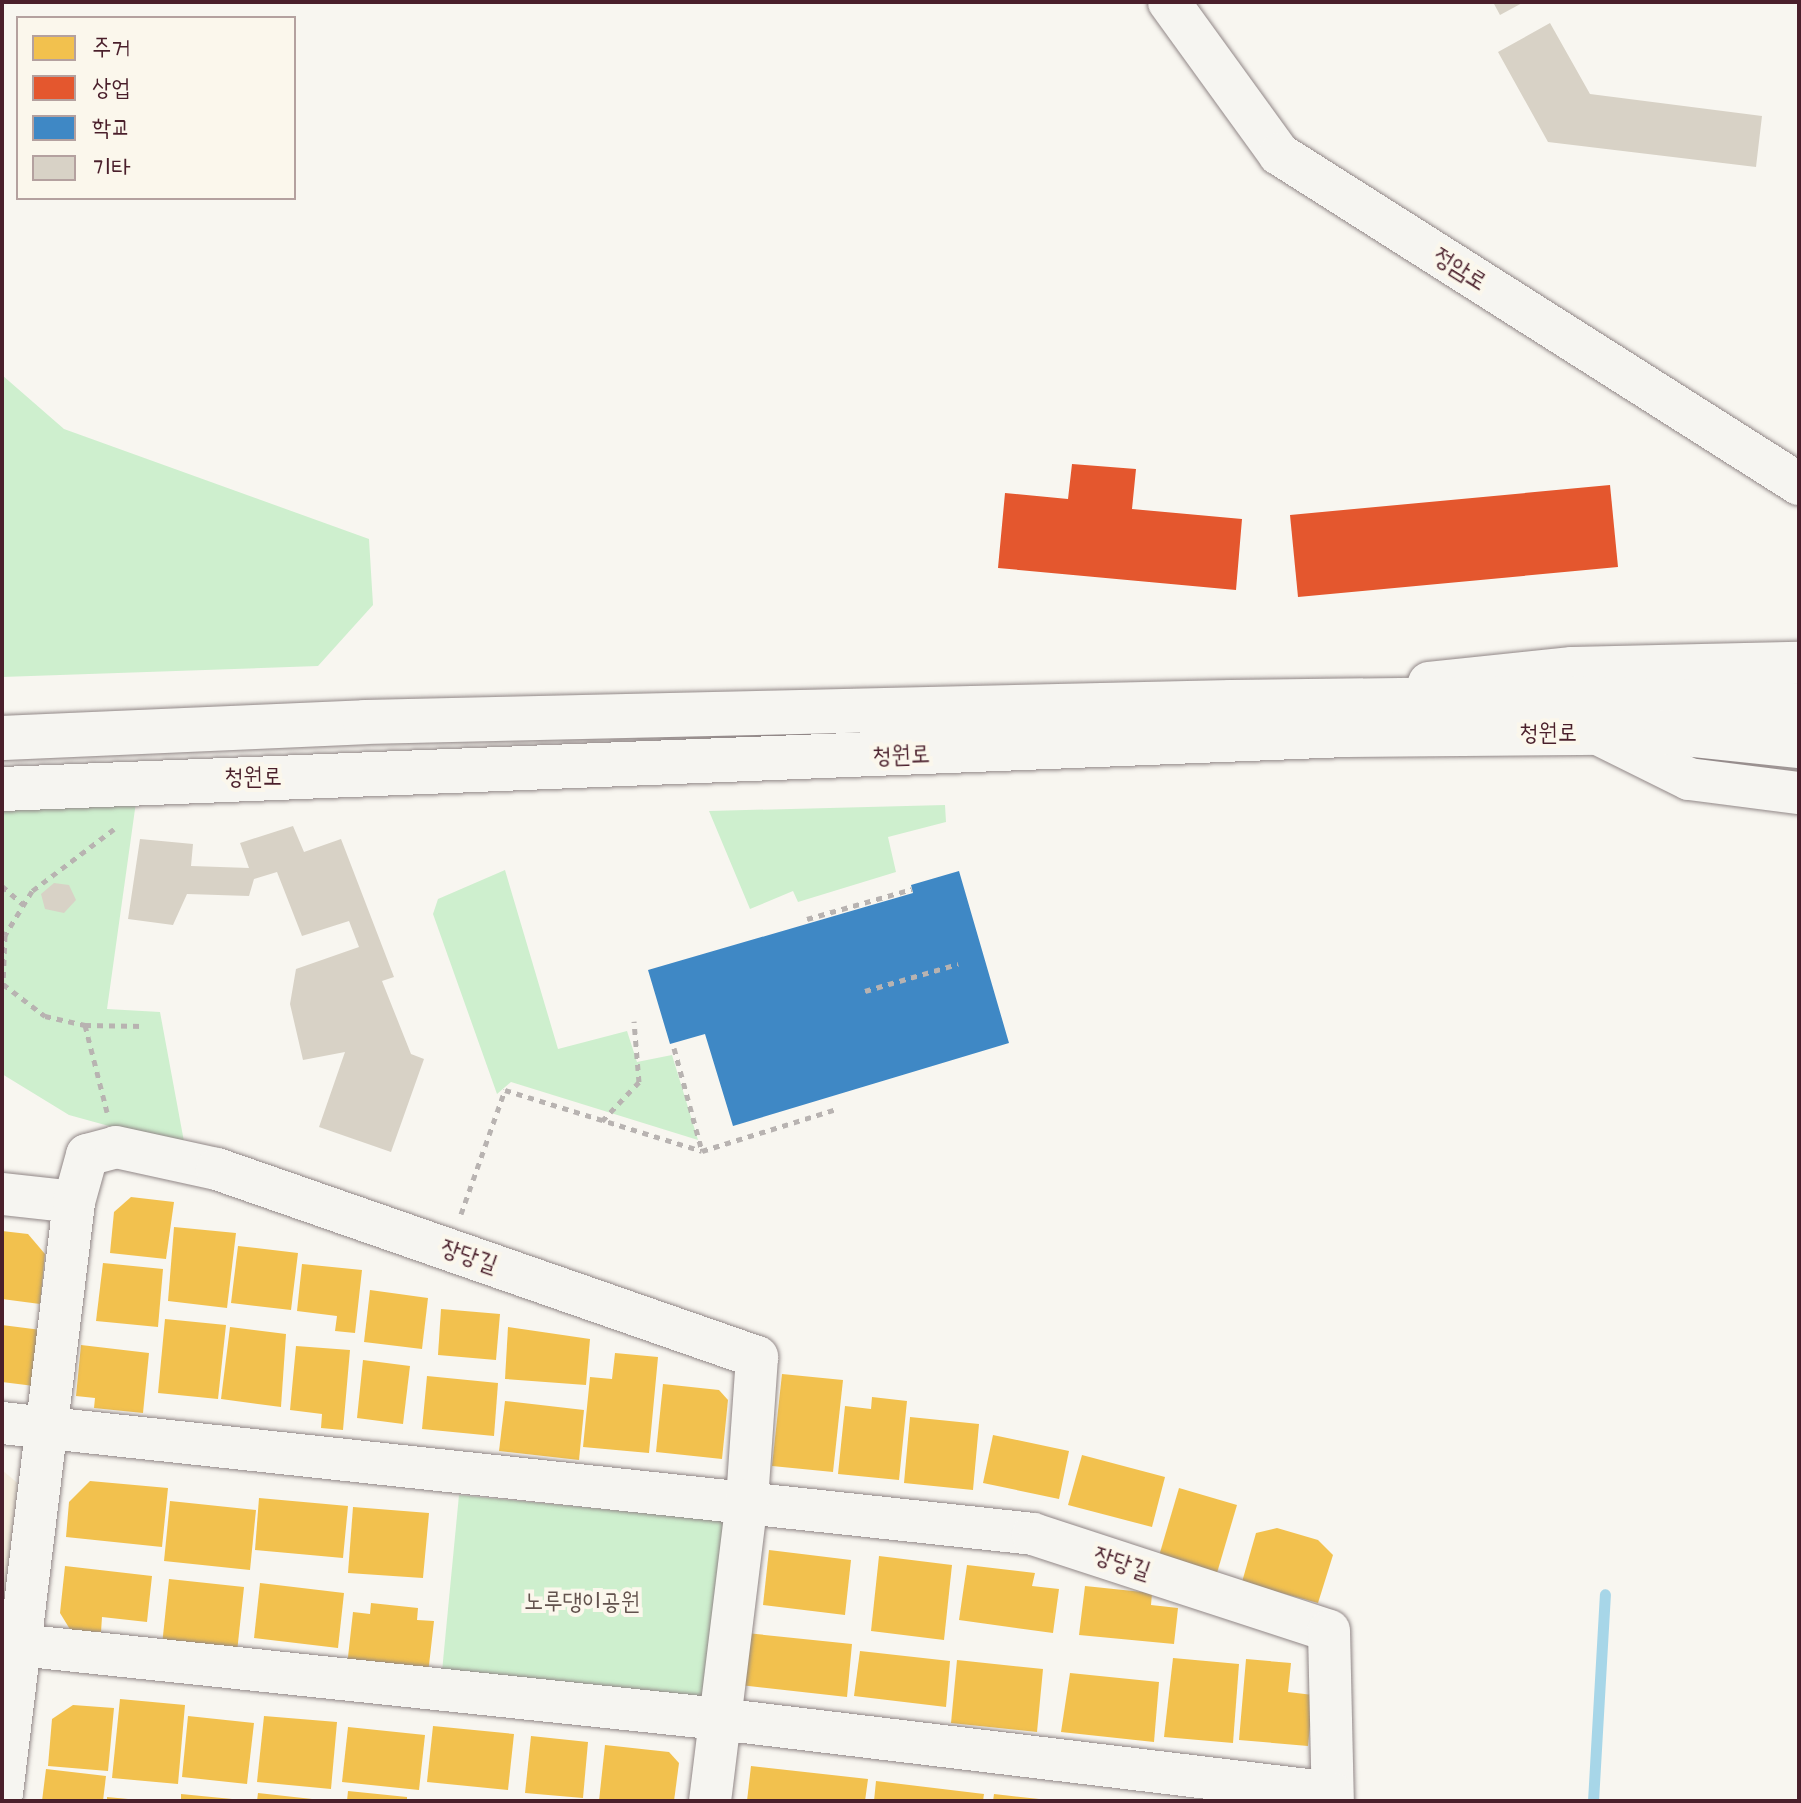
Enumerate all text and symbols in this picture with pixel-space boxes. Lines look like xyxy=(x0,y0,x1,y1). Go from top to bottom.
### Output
legend xyxy=(16,16,296,200)
text: 주거 xyxy=(92,33,131,62)
text: 상업 xyxy=(92,73,131,102)
text: 학교 xyxy=(92,113,131,142)
text: 기타 xyxy=(92,153,131,182)
street label: 정암로 xyxy=(1428,241,1492,297)
street label: 청원로 xyxy=(1519,719,1577,747)
street label: 청원로 xyxy=(872,740,930,770)
street label: 청원로 xyxy=(224,763,282,791)
street label: 장당길 xyxy=(437,1233,501,1279)
street label: 장당길 xyxy=(1090,1540,1154,1586)
park label: 노루댕이공원 xyxy=(524,1588,640,1616)

